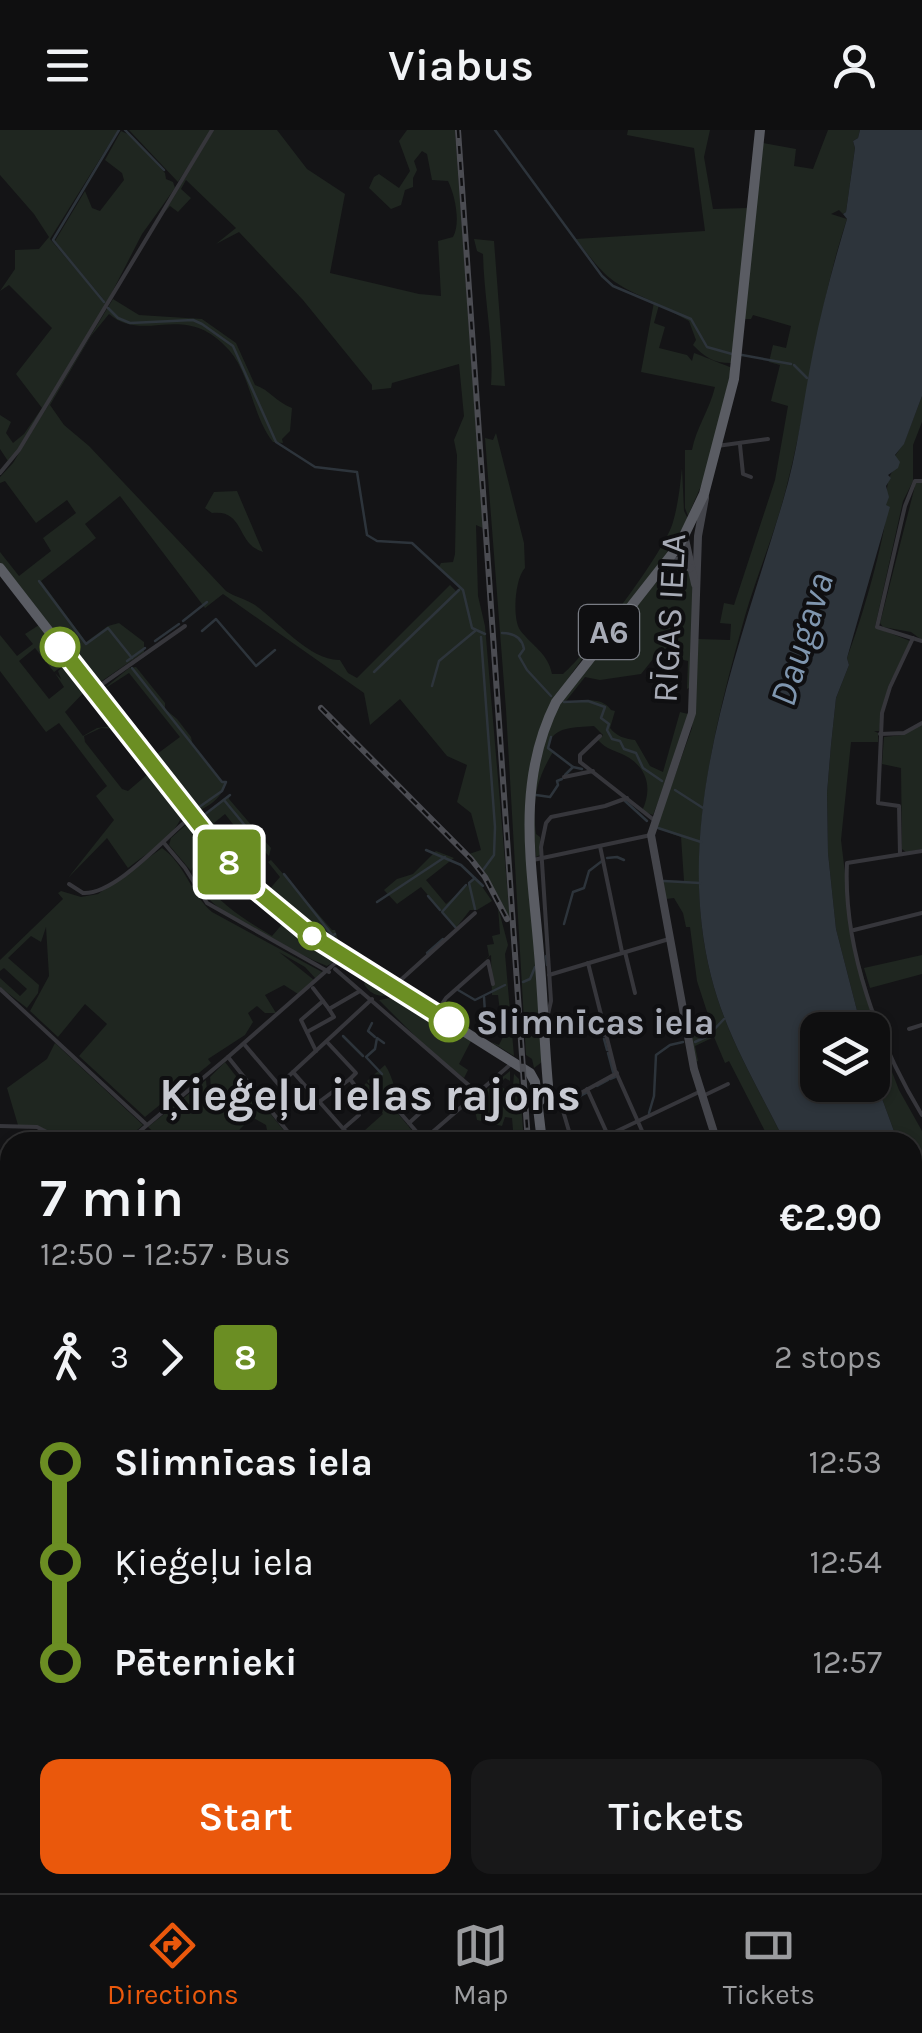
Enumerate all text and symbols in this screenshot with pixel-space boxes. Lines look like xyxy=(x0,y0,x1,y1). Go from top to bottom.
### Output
icon: menu xyxy=(40,38,95,93)
icon: person xyxy=(827,38,882,93)
text: Viabus xyxy=(388,39,534,91)
street label: RĪGAS IELA xyxy=(645,532,694,704)
water label: Daugava xyxy=(760,567,843,711)
road number: A6 xyxy=(579,605,639,659)
unlabelled marker xyxy=(41,628,79,666)
line badge: 8 xyxy=(196,830,262,894)
text: 8 xyxy=(218,842,240,883)
unlabelled marker xyxy=(299,923,325,949)
place label: Slimnīcas iela xyxy=(476,1002,714,1043)
marker: Slimnīcas iela xyxy=(430,1003,468,1041)
map controls xyxy=(800,1012,890,1102)
button: layers xyxy=(800,1012,890,1102)
district label: Ķieģeļu ielas rajons xyxy=(159,1069,581,1122)
text: 7 min xyxy=(40,1166,184,1230)
text: €2.90 xyxy=(780,1195,882,1240)
text: 12:50 – 12:57 · Bus xyxy=(40,1236,290,1273)
icon: walk xyxy=(40,1330,95,1385)
icon: forward xyxy=(144,1330,199,1385)
text: 8 xyxy=(234,1337,257,1378)
text: 3 xyxy=(110,1339,129,1376)
text: 2 stops xyxy=(774,1339,882,1376)
text: Slimnīcas iela xyxy=(114,1440,373,1485)
text: 12:53 xyxy=(809,1444,882,1481)
text: Ķieģeļu iela xyxy=(114,1540,314,1585)
text: 12:54 xyxy=(810,1544,882,1581)
text: Pēternieki xyxy=(114,1640,297,1685)
text: 12:57 xyxy=(812,1644,882,1681)
button: Start xyxy=(40,1759,451,1874)
button: Tickets xyxy=(471,1759,882,1874)
tab: Directions xyxy=(107,1918,239,2011)
tab: Map xyxy=(453,1918,508,2011)
tab: Tickets xyxy=(723,1918,815,2011)

